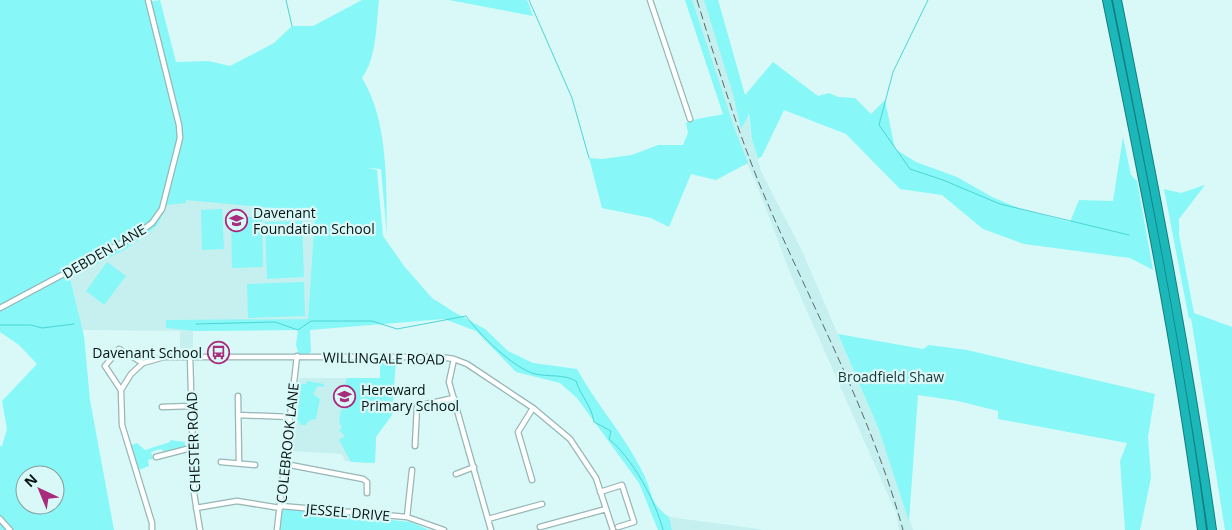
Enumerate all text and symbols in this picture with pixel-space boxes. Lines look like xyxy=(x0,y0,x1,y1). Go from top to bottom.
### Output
place label: Davenant Foundation School xyxy=(253,203,375,238)
school or university icon: Davenant Foundation School xyxy=(225,208,249,232)
street label: DEBDEN LANE xyxy=(59,219,149,283)
bus stop icon: Davenant School xyxy=(206,340,230,364)
place label: Davenant School xyxy=(92,343,202,362)
street label: WILLINGALE ROAD xyxy=(323,347,445,369)
park label: Broadfield Shaw xyxy=(838,367,944,386)
place label: Hereward Primary School xyxy=(361,380,459,415)
street label: COLEBROOK LANE xyxy=(271,382,303,504)
school or university icon: Hereward Primary School xyxy=(333,385,357,409)
street label: CHESTER ROAD xyxy=(182,391,204,493)
north arrow xyxy=(15,465,65,515)
text: N xyxy=(20,469,41,491)
street label: JESSEL DRIVE xyxy=(303,499,391,525)

